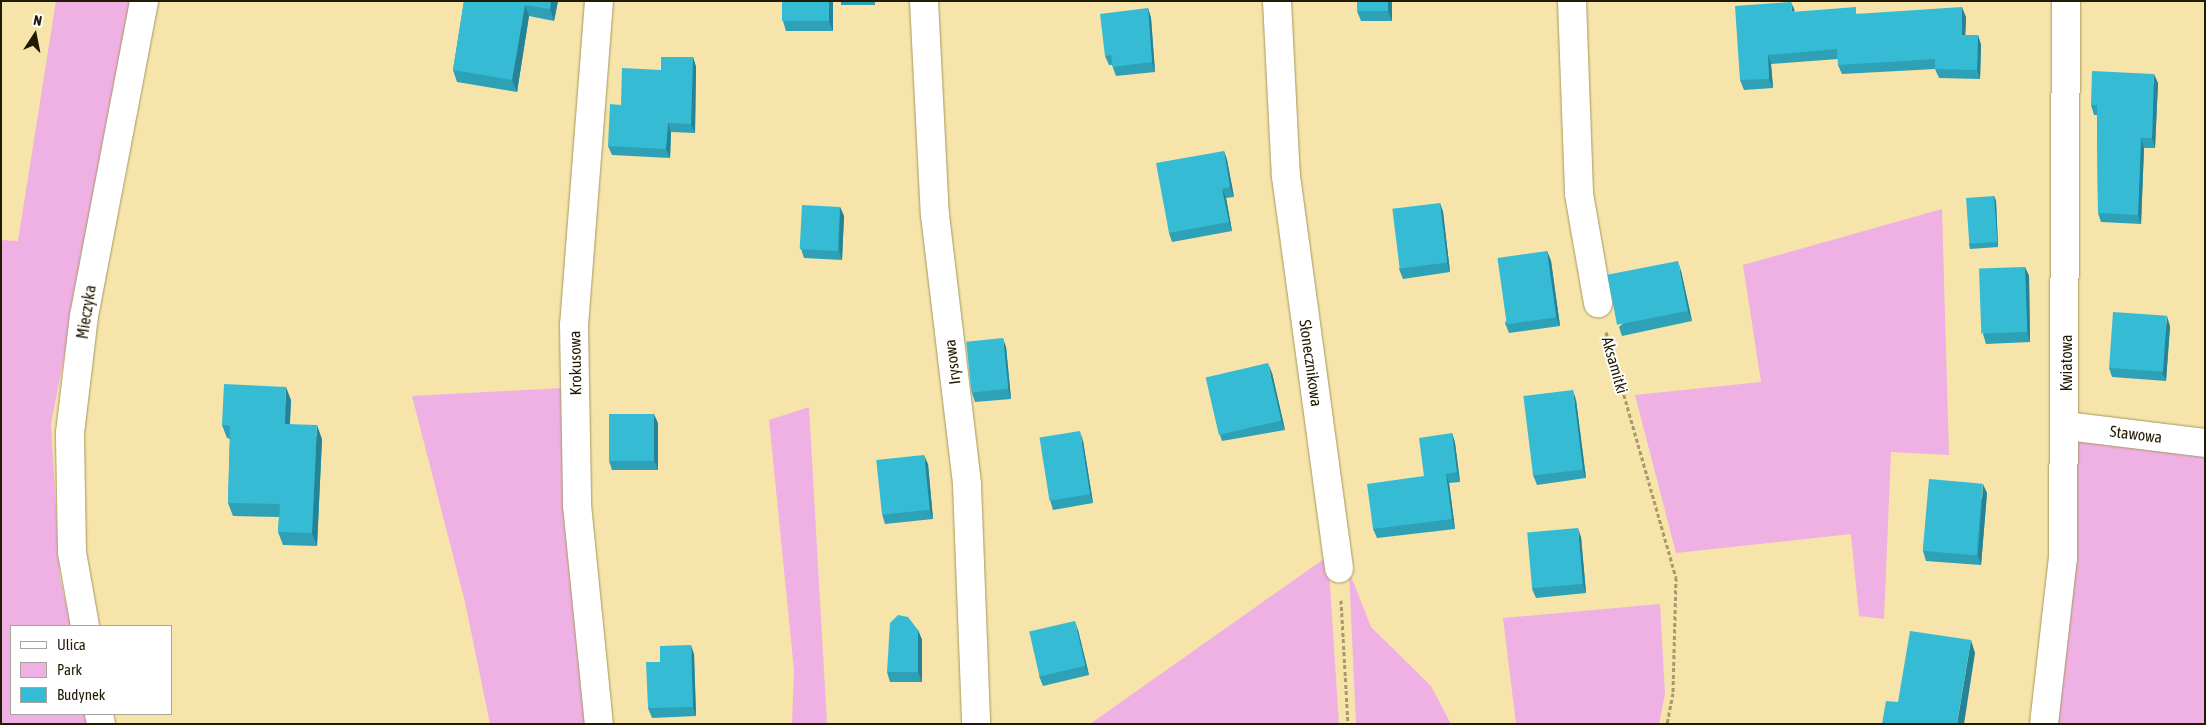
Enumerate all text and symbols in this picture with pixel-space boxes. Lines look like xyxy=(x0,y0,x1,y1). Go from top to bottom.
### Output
north arrow xyxy=(10,10,60,60)
text: N xyxy=(32,12,43,29)
street label: Mieczyka xyxy=(72,284,100,340)
street label: Słonecznikowa xyxy=(1295,318,1327,408)
street label: Krokusowa xyxy=(565,330,585,396)
street label: Aksamitki xyxy=(1598,334,1632,396)
street label: Kwiatowa xyxy=(2056,335,2076,391)
street label: Irysowa xyxy=(940,338,964,386)
street label: Stawowa xyxy=(2109,421,2163,447)
legend xyxy=(10,625,172,715)
text: Ulica xyxy=(57,636,86,653)
text: Park xyxy=(57,661,82,678)
text: Budynek xyxy=(57,686,105,703)

